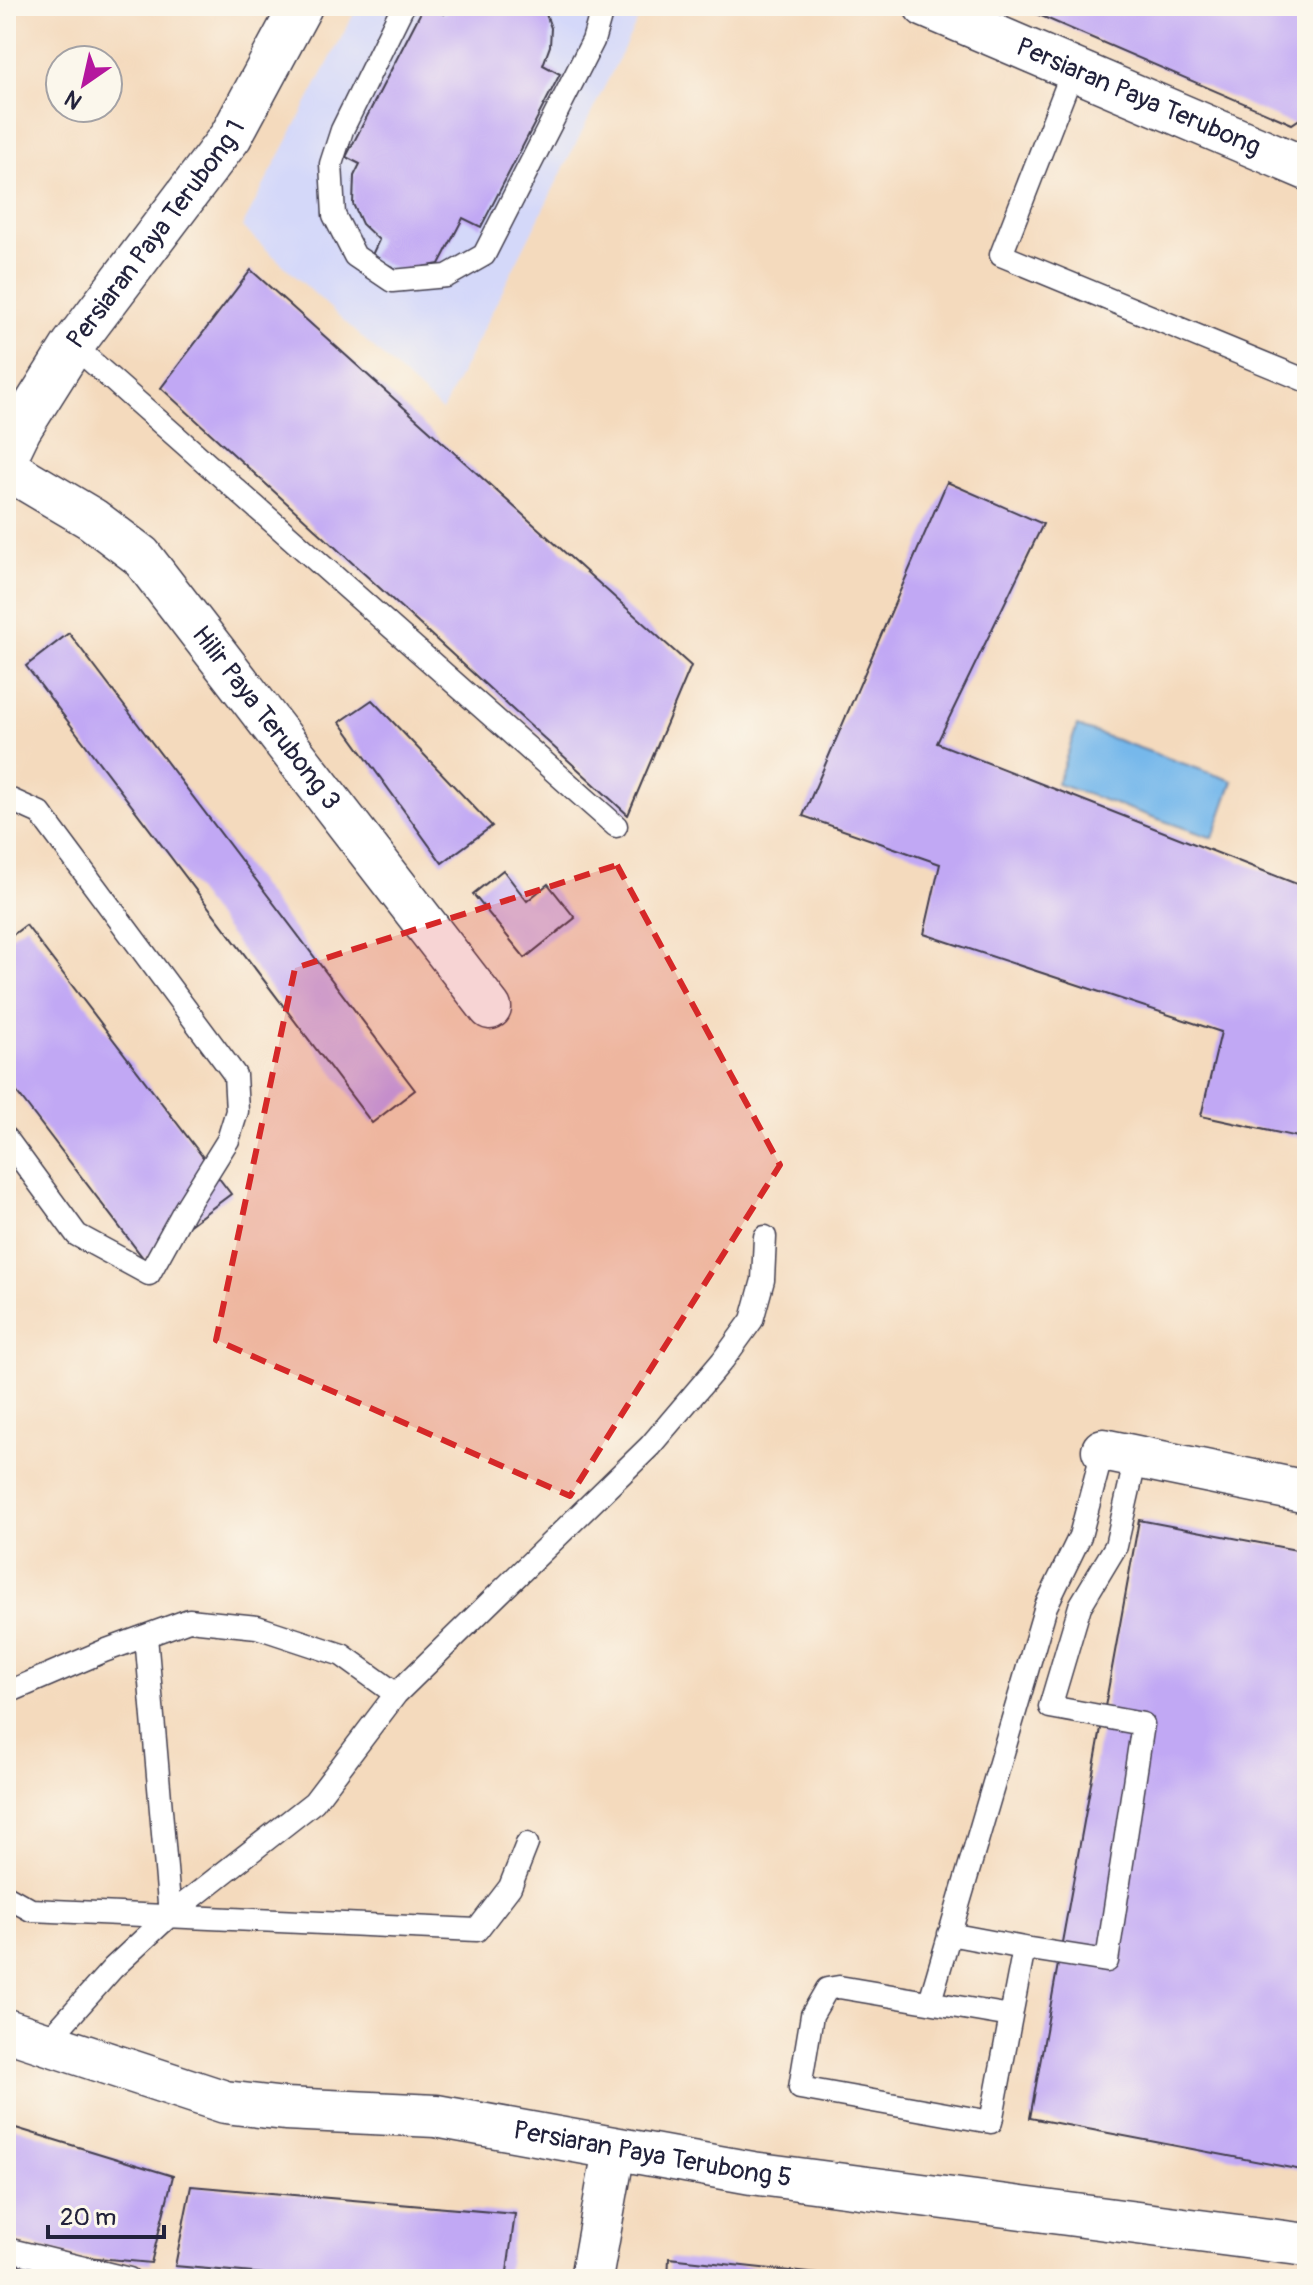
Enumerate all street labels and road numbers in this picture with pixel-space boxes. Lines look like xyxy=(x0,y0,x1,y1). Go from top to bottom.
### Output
street label: Persiaran Paya Terubong xyxy=(1011,31,1265,163)
street label: Persiaran Paya Terubong 1 xyxy=(60,115,252,355)
street label: Hilir Paya Terubong 3 xyxy=(185,620,347,816)
street label: Persiaran Paya Terubong 5 xyxy=(511,2114,794,2194)

